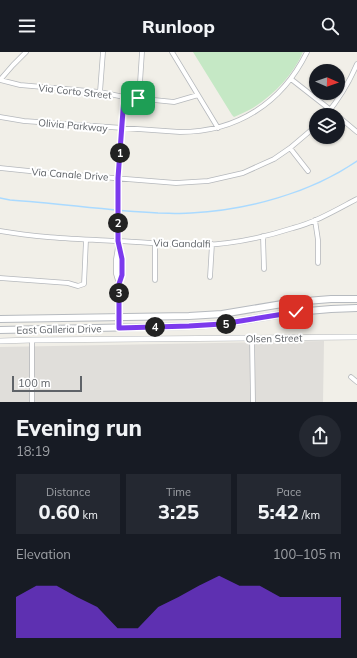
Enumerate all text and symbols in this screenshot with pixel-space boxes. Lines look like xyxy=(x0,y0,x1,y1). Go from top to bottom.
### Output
icon: menu xyxy=(16,15,38,37)
text: Runloop xyxy=(142,15,215,38)
icon: search xyxy=(319,15,341,37)
north arrow xyxy=(309,64,345,100)
map controls xyxy=(309,64,345,144)
street label: Via Corto Street xyxy=(38,81,113,102)
pin xyxy=(121,81,155,115)
icon: arrive xyxy=(127,87,149,109)
button: layers xyxy=(309,108,345,144)
street label: Olivia Parkway xyxy=(38,116,109,135)
pin: 1 xyxy=(110,143,130,163)
text: 1 xyxy=(117,146,123,160)
street label: Via Canale Drive xyxy=(31,165,109,184)
pin: 2 xyxy=(108,213,128,233)
text: 2 xyxy=(115,216,121,230)
street label: Via Gandalfi xyxy=(153,237,211,251)
pin: 3 xyxy=(109,283,129,303)
text: 3 xyxy=(116,286,122,300)
pin xyxy=(279,295,313,329)
icon: check xyxy=(285,301,307,323)
pin: 5 xyxy=(216,314,236,334)
pin: 4 xyxy=(145,317,165,337)
text: 5 xyxy=(223,317,229,331)
text: 4 xyxy=(152,320,158,334)
street label: East Galleria Drive xyxy=(16,322,102,337)
street label: Olsen Street xyxy=(246,331,303,345)
scale bar xyxy=(12,374,82,393)
text: 100 m xyxy=(18,376,50,390)
text: Evening run xyxy=(16,414,142,442)
button: share xyxy=(299,415,341,457)
text: 18:19 xyxy=(16,443,50,459)
text: Distance xyxy=(46,485,90,499)
text: Time xyxy=(166,485,191,499)
text: Pace xyxy=(276,485,301,499)
text: 0.60 xyxy=(38,499,80,524)
text: 3:25 xyxy=(158,499,199,524)
text: 5:42 xyxy=(258,499,299,524)
text: km xyxy=(80,508,98,522)
text: /km xyxy=(299,508,320,522)
text: Elevation xyxy=(16,546,71,562)
text: 100–105 m xyxy=(273,546,341,562)

